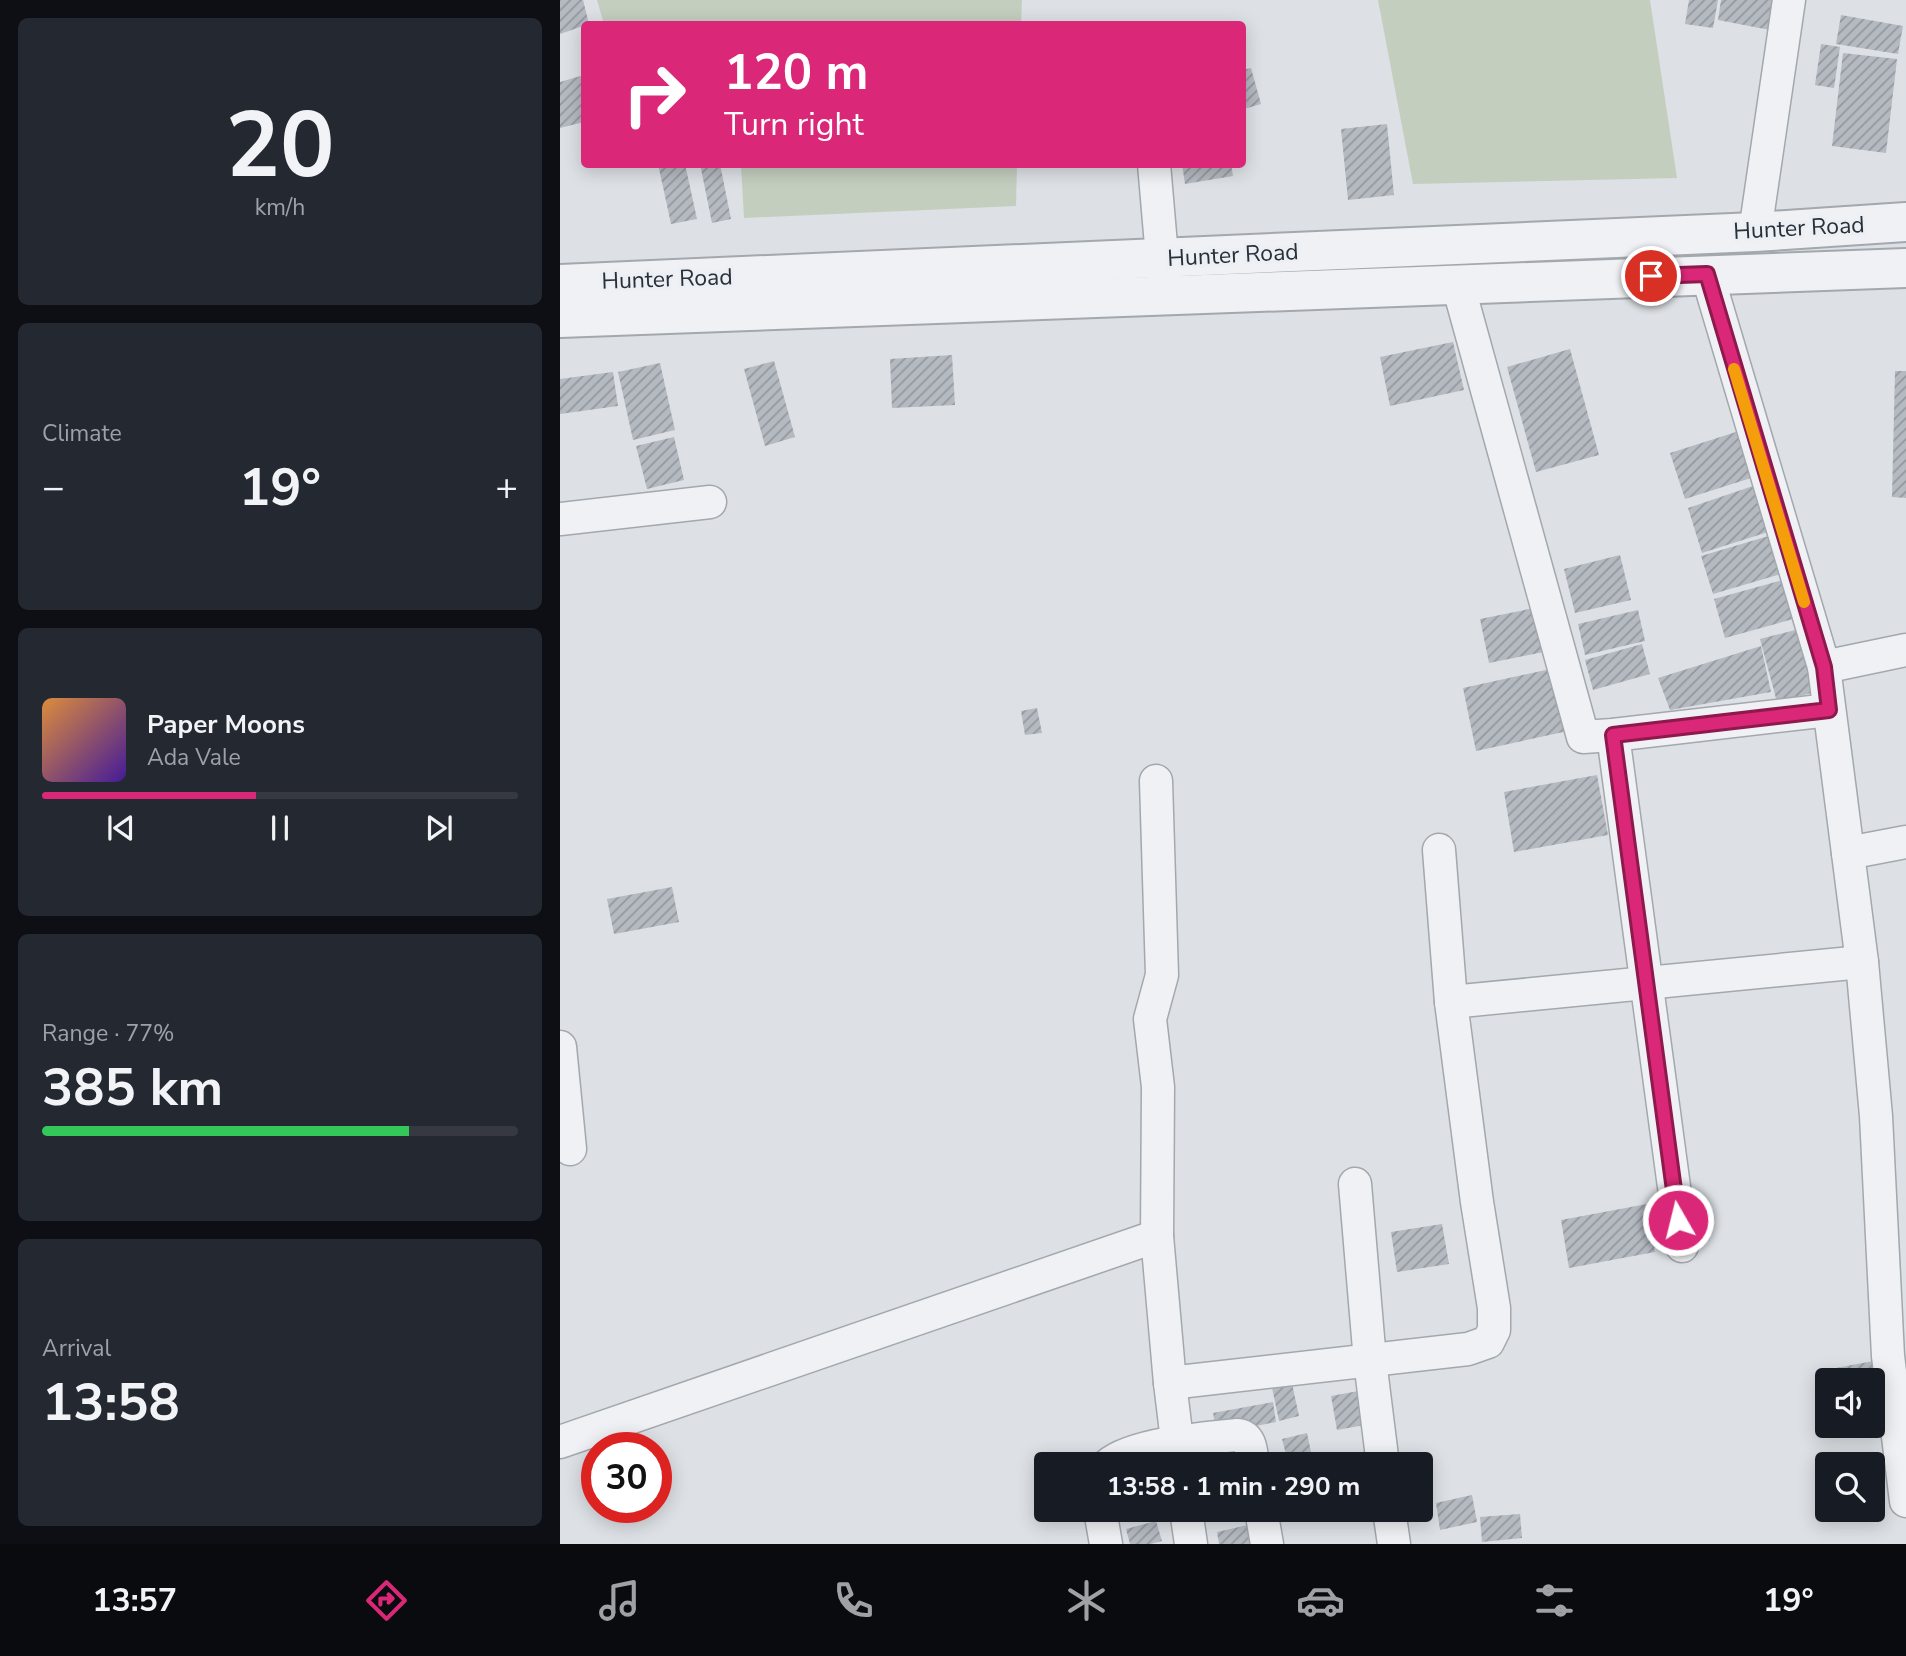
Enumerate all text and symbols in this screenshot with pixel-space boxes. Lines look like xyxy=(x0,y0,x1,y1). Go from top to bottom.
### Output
text: 120 m xyxy=(724,39,868,106)
icon: right xyxy=(609,49,700,140)
text: 20 xyxy=(225,84,335,208)
text: Turn right xyxy=(724,103,864,146)
text: km/h xyxy=(255,192,305,223)
street label: Hunter Road xyxy=(1733,209,1865,247)
street label: Hunter Road xyxy=(1167,236,1299,274)
pin xyxy=(1621,246,1681,306)
icon: arrive xyxy=(1632,257,1670,295)
street label: Hunter Road xyxy=(601,261,733,297)
text: Climate xyxy=(42,418,122,449)
text: 19° xyxy=(239,452,321,523)
text: − xyxy=(42,462,65,513)
text: + xyxy=(495,462,518,513)
text: Paper Moons xyxy=(147,707,305,742)
text: Ada Vale xyxy=(147,742,241,773)
icon: previous xyxy=(102,809,140,847)
icon: pause xyxy=(261,809,299,847)
icon: next xyxy=(420,809,458,847)
text: Range · 77% xyxy=(42,1018,174,1049)
text: 385 km xyxy=(42,1052,223,1123)
position arrow xyxy=(1641,1183,1715,1257)
text: Arrival xyxy=(42,1333,111,1364)
text: 13:58 xyxy=(42,1367,180,1438)
map controls xyxy=(1815,1368,1885,1522)
button: sound xyxy=(1815,1368,1885,1438)
speed limit sign: 30 xyxy=(581,1432,672,1523)
button: search xyxy=(1815,1452,1885,1522)
text: 13:58 · 1 min · 290 m xyxy=(1107,1469,1360,1504)
icon: directions xyxy=(362,1576,411,1625)
icon: music xyxy=(595,1576,644,1625)
icon: phone xyxy=(829,1576,878,1625)
icon: climate xyxy=(1062,1576,1111,1625)
icon: car xyxy=(1296,1576,1345,1625)
icon: filters xyxy=(1530,1576,1579,1625)
text: 13:57 xyxy=(92,1579,177,1622)
text: 19° xyxy=(1763,1579,1814,1622)

